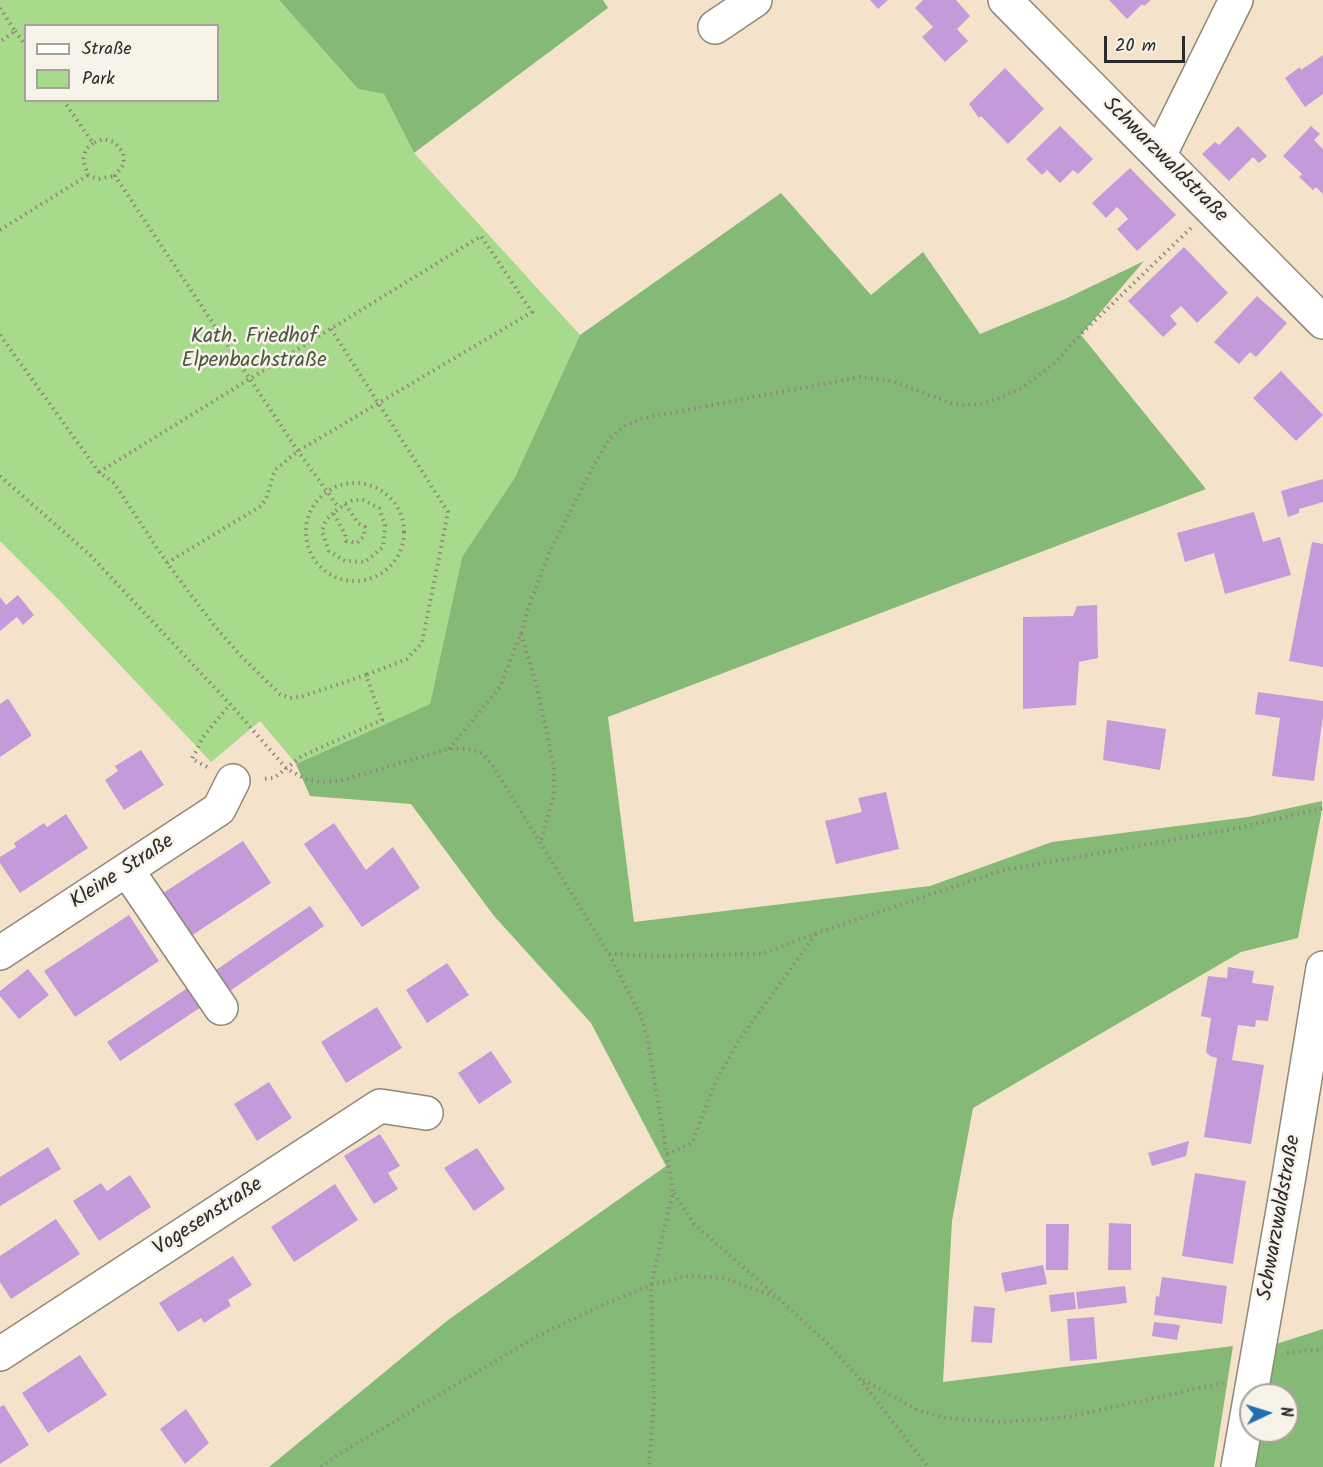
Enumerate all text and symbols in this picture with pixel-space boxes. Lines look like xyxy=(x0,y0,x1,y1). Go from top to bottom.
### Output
legend xyxy=(24,24,219,102)
scale bar xyxy=(1107,24,1188,62)
text: 20 m xyxy=(1115,32,1156,61)
text: Straße xyxy=(82,35,132,64)
text: Park xyxy=(82,65,115,94)
street label: Schwarzwaldstraße xyxy=(1096,93,1232,229)
park label: Kath. Friedhof Elpenbachstraße xyxy=(181,325,327,375)
street label: Kleine Straße xyxy=(66,830,180,916)
street label: Schwarzwaldstraße xyxy=(1254,1134,1308,1302)
street label: Vogesenstraße xyxy=(150,1173,268,1263)
north arrow xyxy=(1239,1383,1299,1443)
text: N xyxy=(1273,1406,1298,1418)

